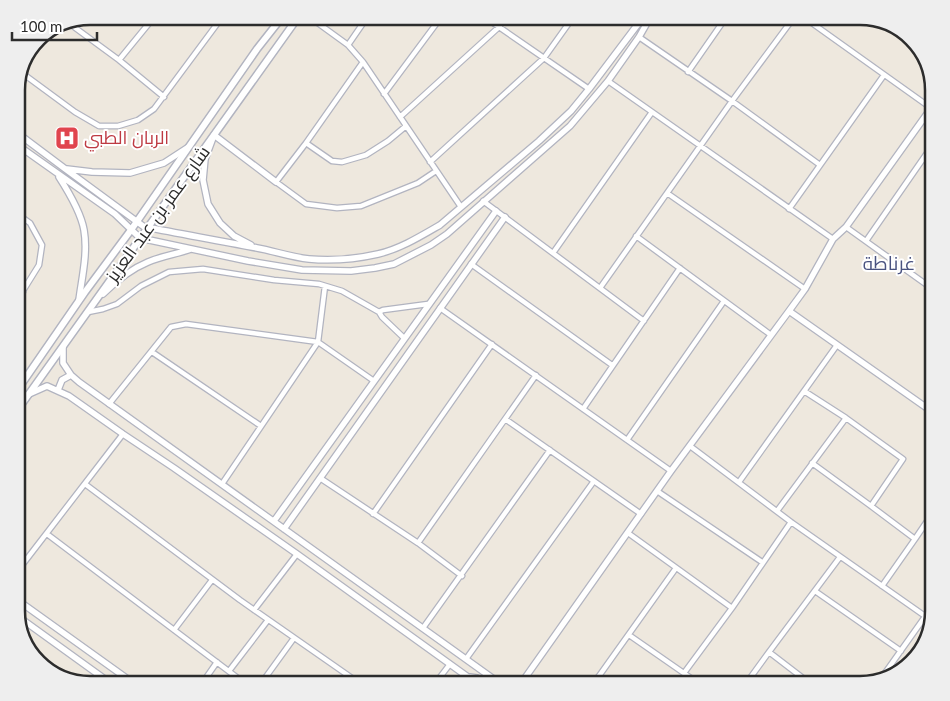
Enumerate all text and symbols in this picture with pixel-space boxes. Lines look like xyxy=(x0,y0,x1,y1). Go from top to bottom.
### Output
scale bar xyxy=(12,10,98,42)
text: 100 m xyxy=(20,17,62,35)
hospital icon: الربان الطبي xyxy=(54,125,80,151)
place label: الربان الطبي xyxy=(84,126,169,152)
street label: شارع عمر بن عبد العزيز xyxy=(100,141,216,288)
district label: غرناطة xyxy=(863,251,915,275)

